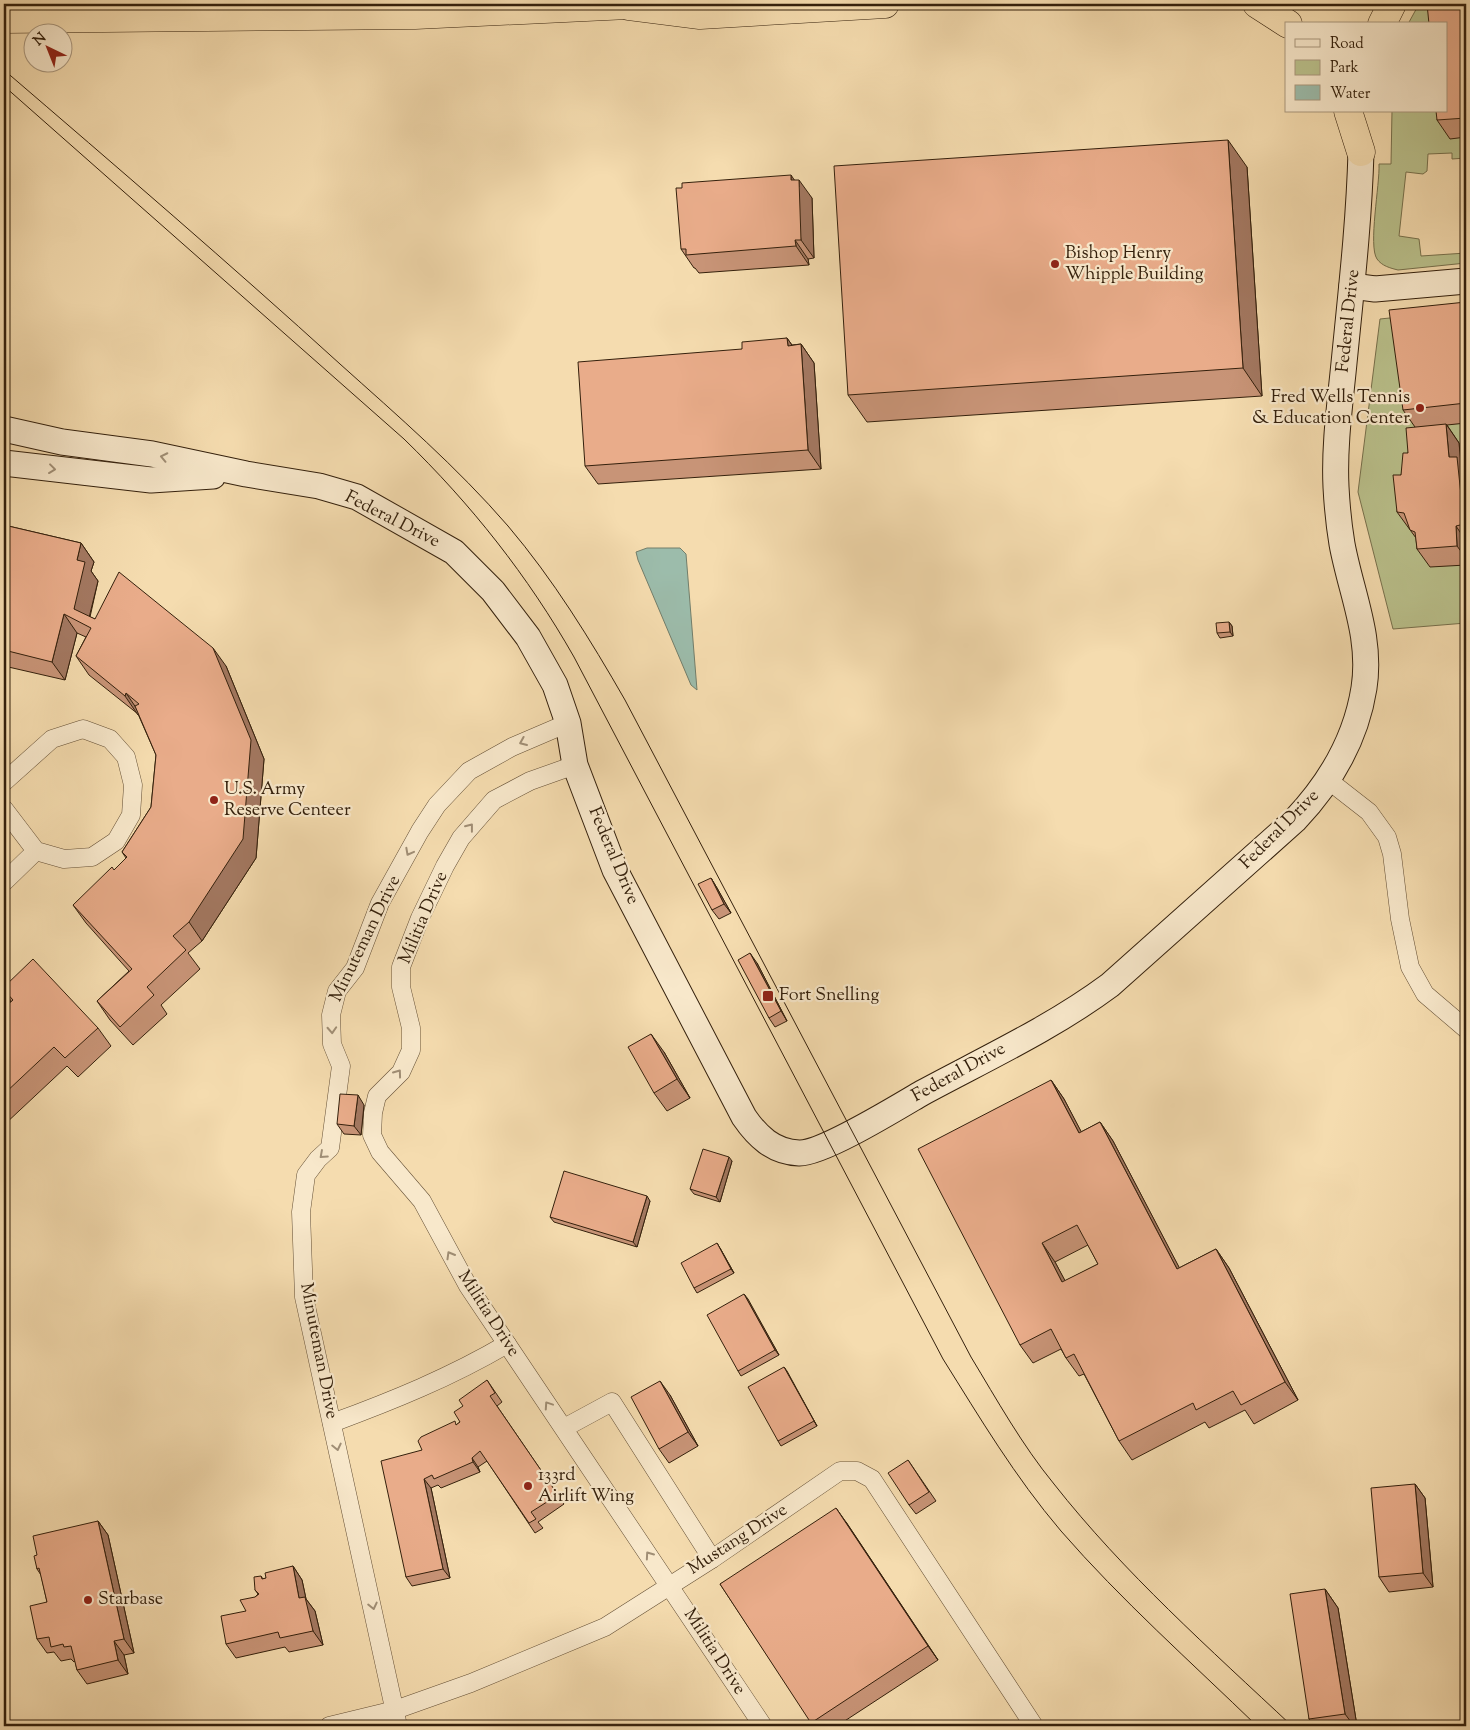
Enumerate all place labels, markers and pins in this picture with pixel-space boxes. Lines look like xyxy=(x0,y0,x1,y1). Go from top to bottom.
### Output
place label: Bishop Henry Whipple Building xyxy=(1065,241,1204,288)
marker: Bishop Henry Whipple Building xyxy=(1049,258,1061,270)
place label: Fred Wells Tennis & Education Center xyxy=(1252,385,1410,432)
marker: Fred Wells Tennis & Education Center xyxy=(1414,402,1426,414)
place label: U.S. Army Reserve Centeer xyxy=(224,777,351,824)
marker: U.S. Army Reserve Centeer xyxy=(208,794,220,806)
place label: Fort Snelling xyxy=(779,983,879,1009)
marker: Fort Snelling xyxy=(761,989,775,1003)
place label: 133rd Airlift Wing xyxy=(538,1463,634,1510)
marker: 133rd Airlift Wing xyxy=(522,1480,534,1492)
place label: Starbase xyxy=(98,1587,163,1613)
marker: Starbase xyxy=(82,1594,94,1606)

